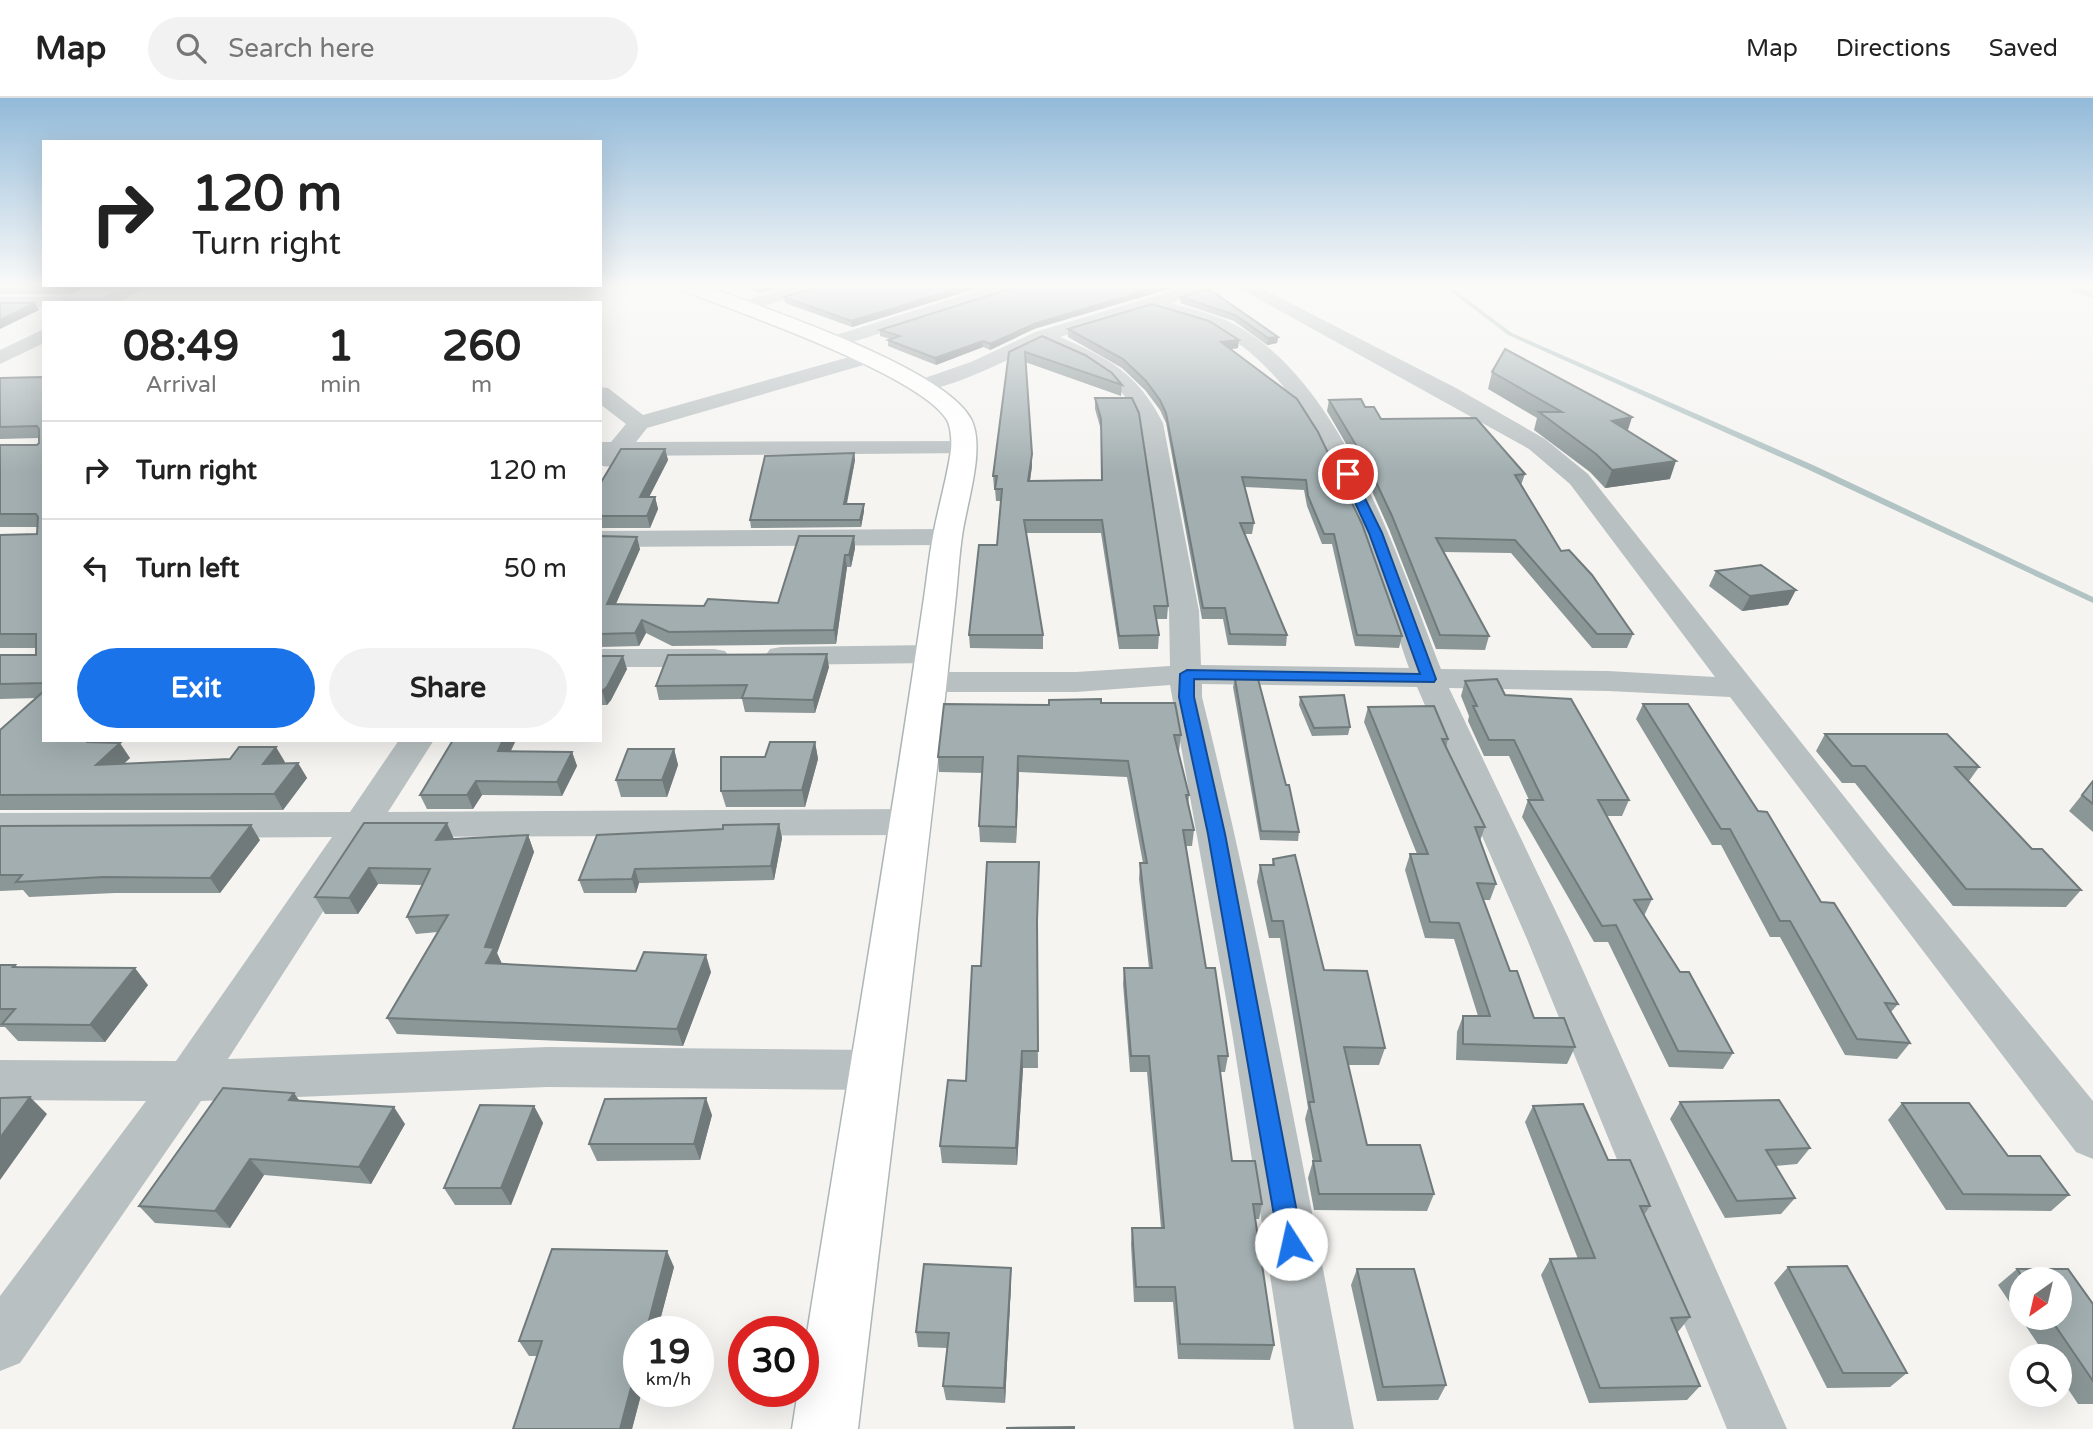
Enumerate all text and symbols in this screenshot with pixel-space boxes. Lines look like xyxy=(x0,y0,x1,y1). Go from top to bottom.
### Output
search box xyxy=(148,17,638,80)
text: Map xyxy=(35,29,106,68)
icon: search xyxy=(172,29,210,67)
text: Search here xyxy=(228,33,374,64)
text: Map xyxy=(1746,34,1798,63)
text: Directions xyxy=(1836,34,1951,63)
text: Saved xyxy=(1989,34,2058,63)
text: 120 m xyxy=(192,165,342,224)
icon: right xyxy=(77,168,168,259)
text: Turn right xyxy=(192,225,341,263)
text: 08:49 xyxy=(123,321,239,372)
text: 1 xyxy=(327,321,354,372)
text: 260 xyxy=(442,321,521,372)
text: Arrival xyxy=(146,371,217,399)
text: min xyxy=(320,371,361,399)
text: m xyxy=(471,371,492,399)
pin xyxy=(1318,444,1378,504)
icon: right xyxy=(77,451,115,489)
text: Turn right xyxy=(136,455,257,486)
text: 120 m xyxy=(487,455,567,486)
icon: arrive xyxy=(1329,455,1367,493)
icon: left xyxy=(77,549,115,587)
text: Turn left xyxy=(136,553,239,584)
text: 50 m xyxy=(504,553,567,584)
button: Exit xyxy=(77,648,315,728)
button: Share xyxy=(329,648,567,728)
position arrow xyxy=(1254,1207,1328,1281)
north arrow xyxy=(2009,1267,2072,1330)
map controls xyxy=(2009,1267,2072,1407)
speed limit sign: 30 xyxy=(728,1316,819,1407)
text: 19 xyxy=(647,1331,690,1373)
button: search xyxy=(2009,1344,2072,1407)
text: km/h xyxy=(646,1368,691,1390)

